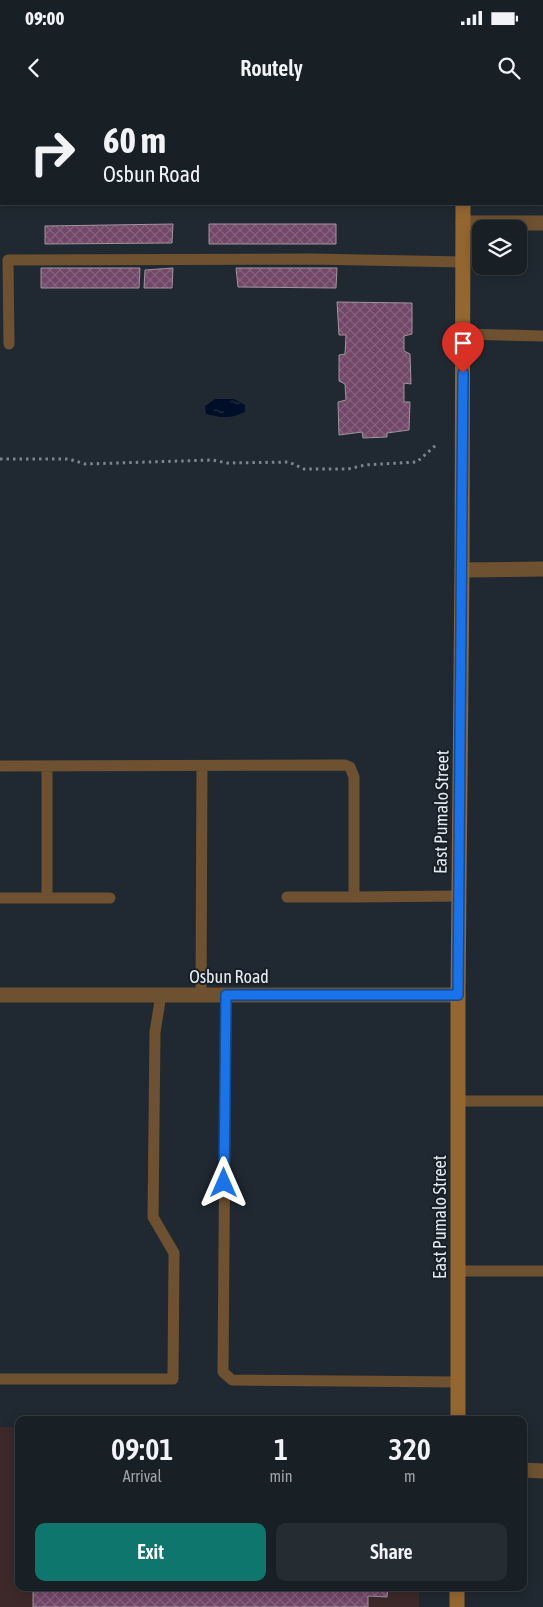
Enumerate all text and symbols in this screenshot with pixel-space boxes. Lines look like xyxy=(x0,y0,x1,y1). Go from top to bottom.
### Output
text: 09:00 xyxy=(25,7,64,29)
icon: back xyxy=(20,54,48,82)
icon: search xyxy=(495,54,523,82)
text: Routely xyxy=(240,55,303,81)
icon: right xyxy=(20,120,85,185)
text: 60 m xyxy=(103,120,166,160)
text: Osbun Road xyxy=(103,161,200,187)
map controls xyxy=(472,220,527,275)
button: layers xyxy=(472,220,527,275)
pin xyxy=(442,322,484,373)
icon: arrive xyxy=(449,329,477,357)
street label: East Pumalo Street xyxy=(429,750,453,874)
street label: Osbun Road xyxy=(189,966,269,987)
street label: East Pumalo Street xyxy=(429,1155,450,1279)
position arrow xyxy=(197,1156,249,1208)
text: 09:01 xyxy=(111,1432,173,1466)
text: 1 xyxy=(274,1432,288,1466)
text: 320 xyxy=(389,1432,431,1466)
text: Arrival xyxy=(123,1467,162,1485)
text: min xyxy=(270,1467,293,1485)
text: m xyxy=(404,1467,416,1485)
button: Exit xyxy=(35,1523,266,1581)
button: Share xyxy=(276,1523,507,1581)

